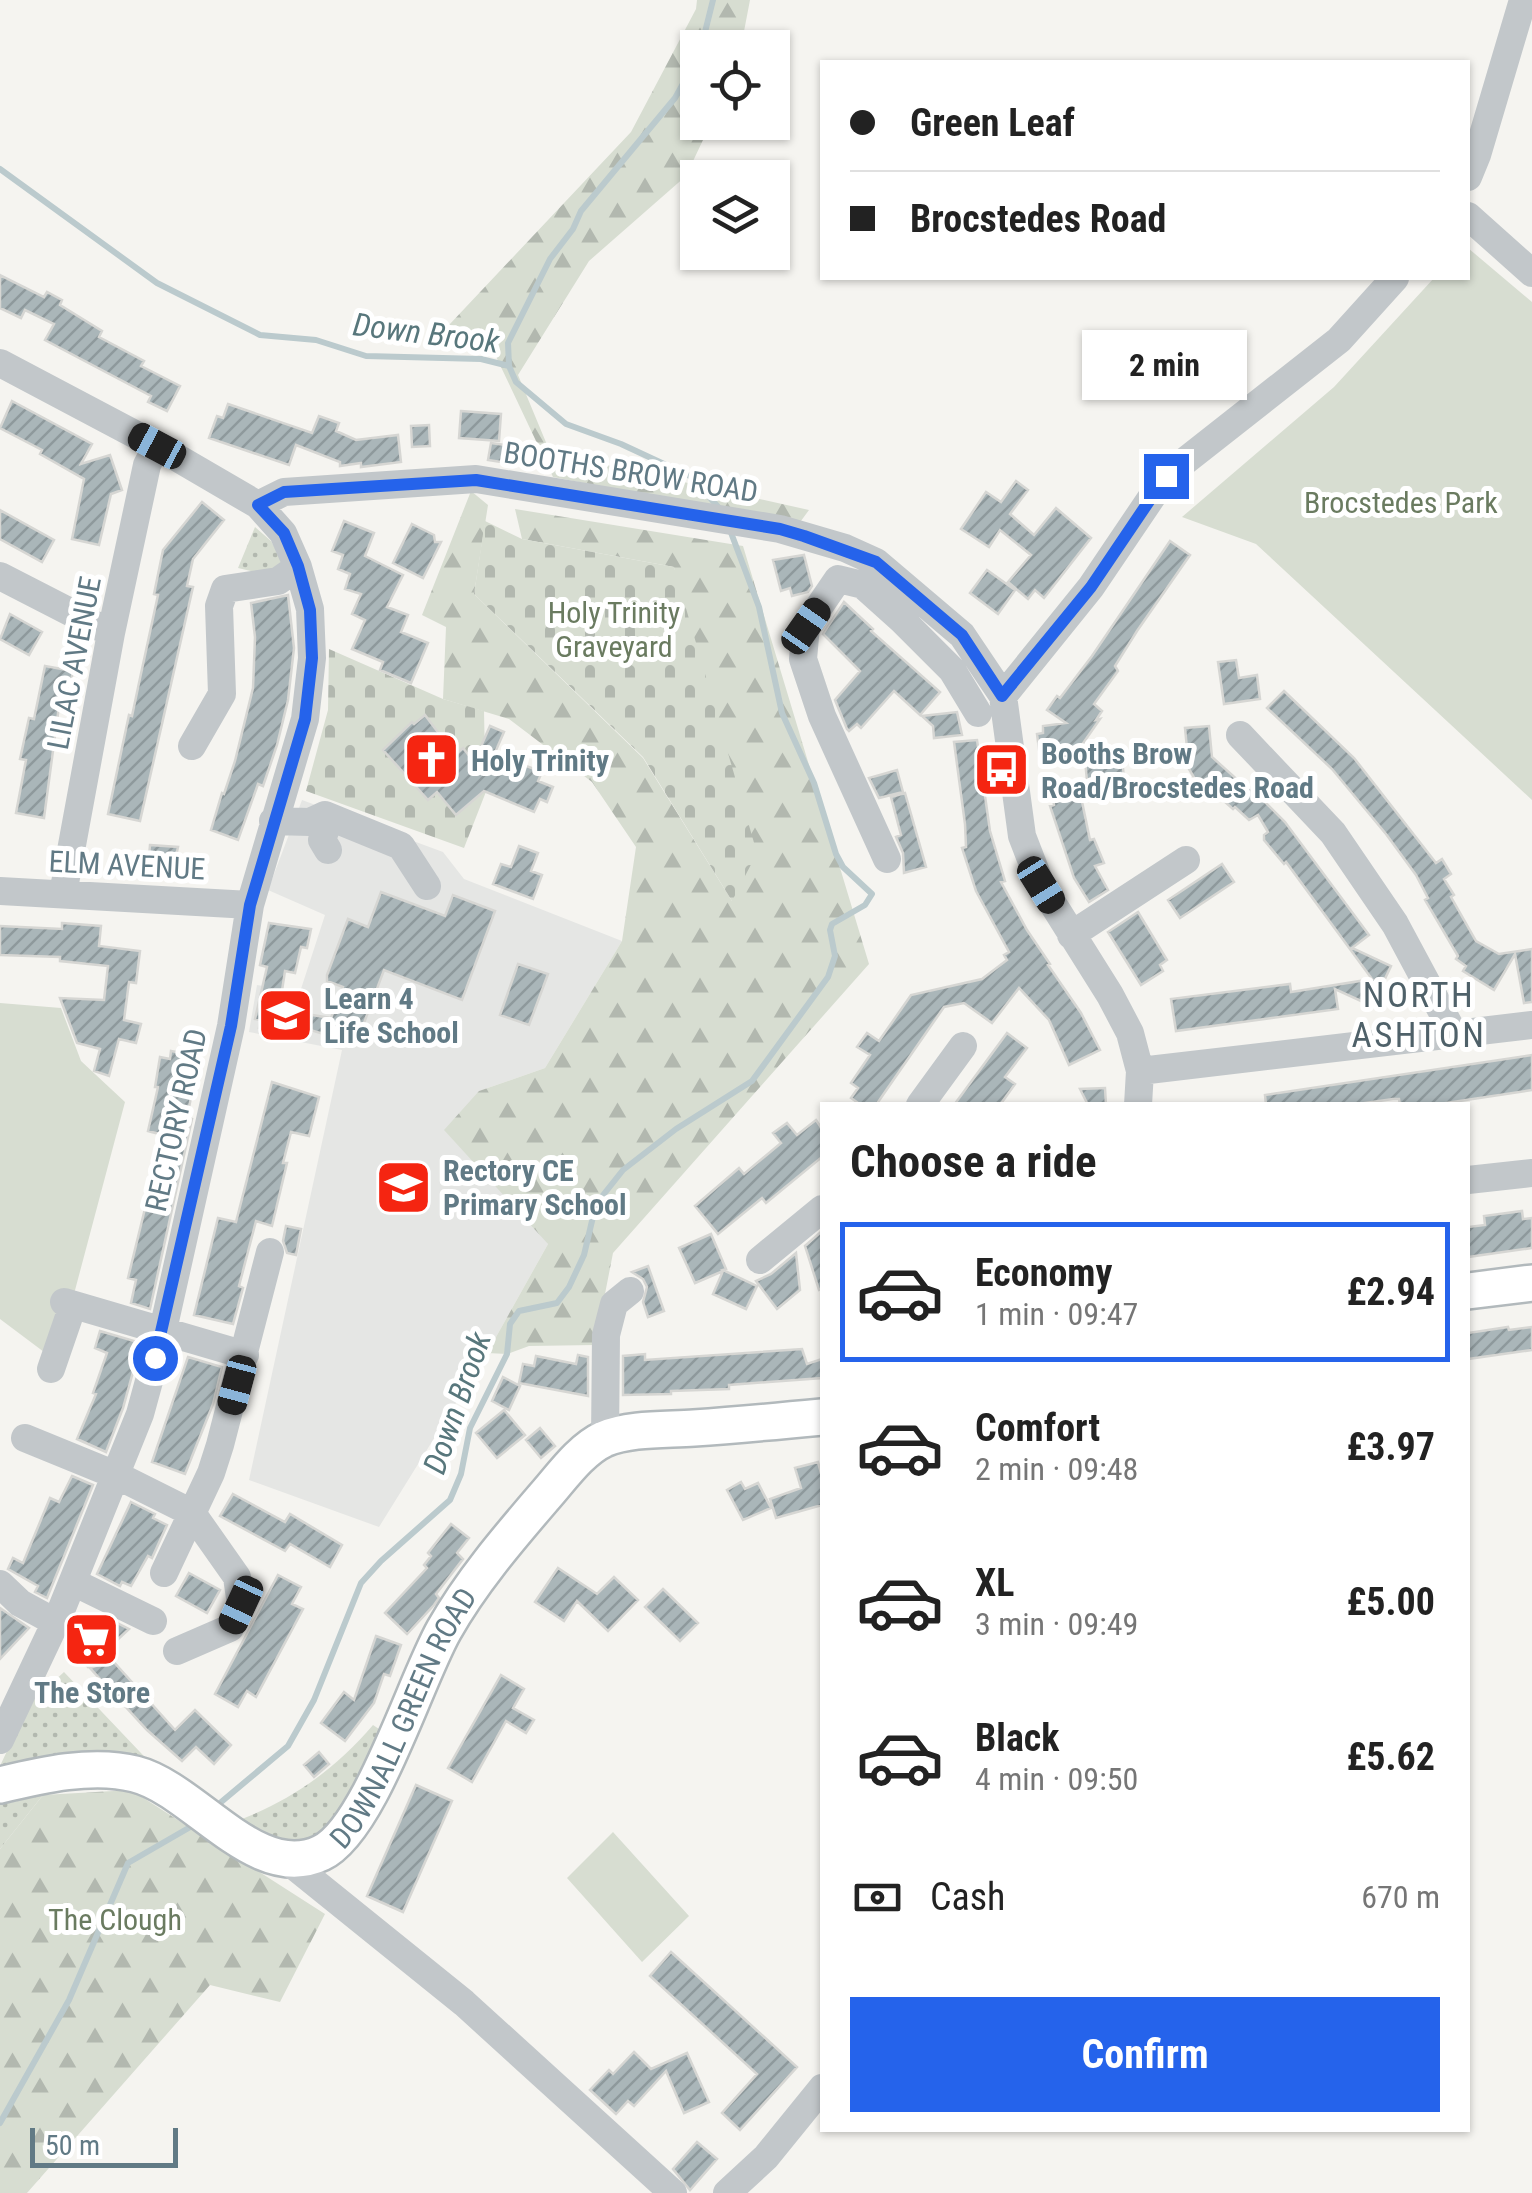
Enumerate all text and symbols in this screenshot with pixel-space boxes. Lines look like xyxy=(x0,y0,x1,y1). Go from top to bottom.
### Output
map controls xyxy=(680,30,790,270)
button: locate xyxy=(680,30,790,140)
text: Green Leaf xyxy=(910,101,1075,145)
button: layers xyxy=(680,160,790,270)
text: Brocstedes Road xyxy=(910,197,1166,241)
water label: Down Brook xyxy=(351,305,502,361)
callout: 2 min xyxy=(1084,331,1248,401)
text: 2 min xyxy=(1129,346,1200,384)
car xyxy=(123,419,191,473)
street label: BOOTHS BROW ROAD xyxy=(501,435,761,509)
route end xyxy=(1144,454,1189,499)
park label: Brocstedes Park xyxy=(1304,485,1498,520)
street label: LILAC AVENUE xyxy=(40,574,108,752)
car xyxy=(777,593,835,659)
park label: Holy Trinity Graveyard xyxy=(548,595,680,664)
church icon: Holy Trinity xyxy=(402,730,462,790)
place label: Booths Brow Road/Brocstedes Road xyxy=(1041,736,1314,805)
bus stop icon: Booths Brow Road/Brocstedes Road xyxy=(972,740,1032,800)
place label: Holy Trinity xyxy=(471,743,610,778)
street label: ELM AVENUE xyxy=(48,843,206,887)
car xyxy=(1012,852,1070,918)
district label: NORTH ASHTON xyxy=(1351,975,1487,1056)
place label: Learn 4 Life School xyxy=(324,981,459,1050)
school or university icon: Learn 4 Life School xyxy=(255,985,315,1045)
street label: RECTORY ROAD xyxy=(138,1025,214,1215)
text: Choose a ride xyxy=(850,1135,1097,1188)
place label: Rectory CE Primary School xyxy=(443,1153,627,1222)
school or university icon: Rectory CE Primary School xyxy=(374,1157,434,1217)
icon: car xyxy=(855,1247,945,1337)
text: Economy xyxy=(975,1251,1112,1295)
text: £2.94 xyxy=(1346,1270,1435,1314)
text: 1 min · 09:47 xyxy=(975,1295,1138,1333)
water label: Down Brook xyxy=(415,1326,499,1479)
route start xyxy=(133,1336,178,1381)
car xyxy=(215,1352,259,1418)
icon: car xyxy=(855,1402,945,1492)
text: Comfort xyxy=(975,1406,1100,1450)
text: £3.97 xyxy=(1346,1425,1435,1469)
text: 2 min · 09:48 xyxy=(975,1450,1138,1488)
icon: car xyxy=(855,1557,945,1647)
text: XL xyxy=(975,1561,1014,1605)
car xyxy=(215,1571,267,1639)
text: £5.00 xyxy=(1346,1580,1435,1624)
street label: DOWNALL GREEN ROAD xyxy=(322,1581,483,1855)
text: 3 min · 09:49 xyxy=(975,1605,1138,1643)
supermarket icon: The Store xyxy=(62,1609,122,1669)
place label: The Store xyxy=(34,1675,150,1710)
icon: car xyxy=(855,1712,945,1802)
text: Black xyxy=(975,1716,1059,1760)
text: £5.62 xyxy=(1346,1735,1435,1779)
text: 4 min · 09:50 xyxy=(975,1760,1138,1798)
icon: cash xyxy=(850,1870,905,1925)
text: Cash xyxy=(930,1875,1005,1919)
text: 670 m xyxy=(1361,1878,1440,1916)
park label: The Clough xyxy=(48,1902,182,1937)
button: Confirm xyxy=(850,1997,1440,2112)
scale bar xyxy=(30,2123,178,2168)
text: 50 m xyxy=(45,2129,100,2162)

